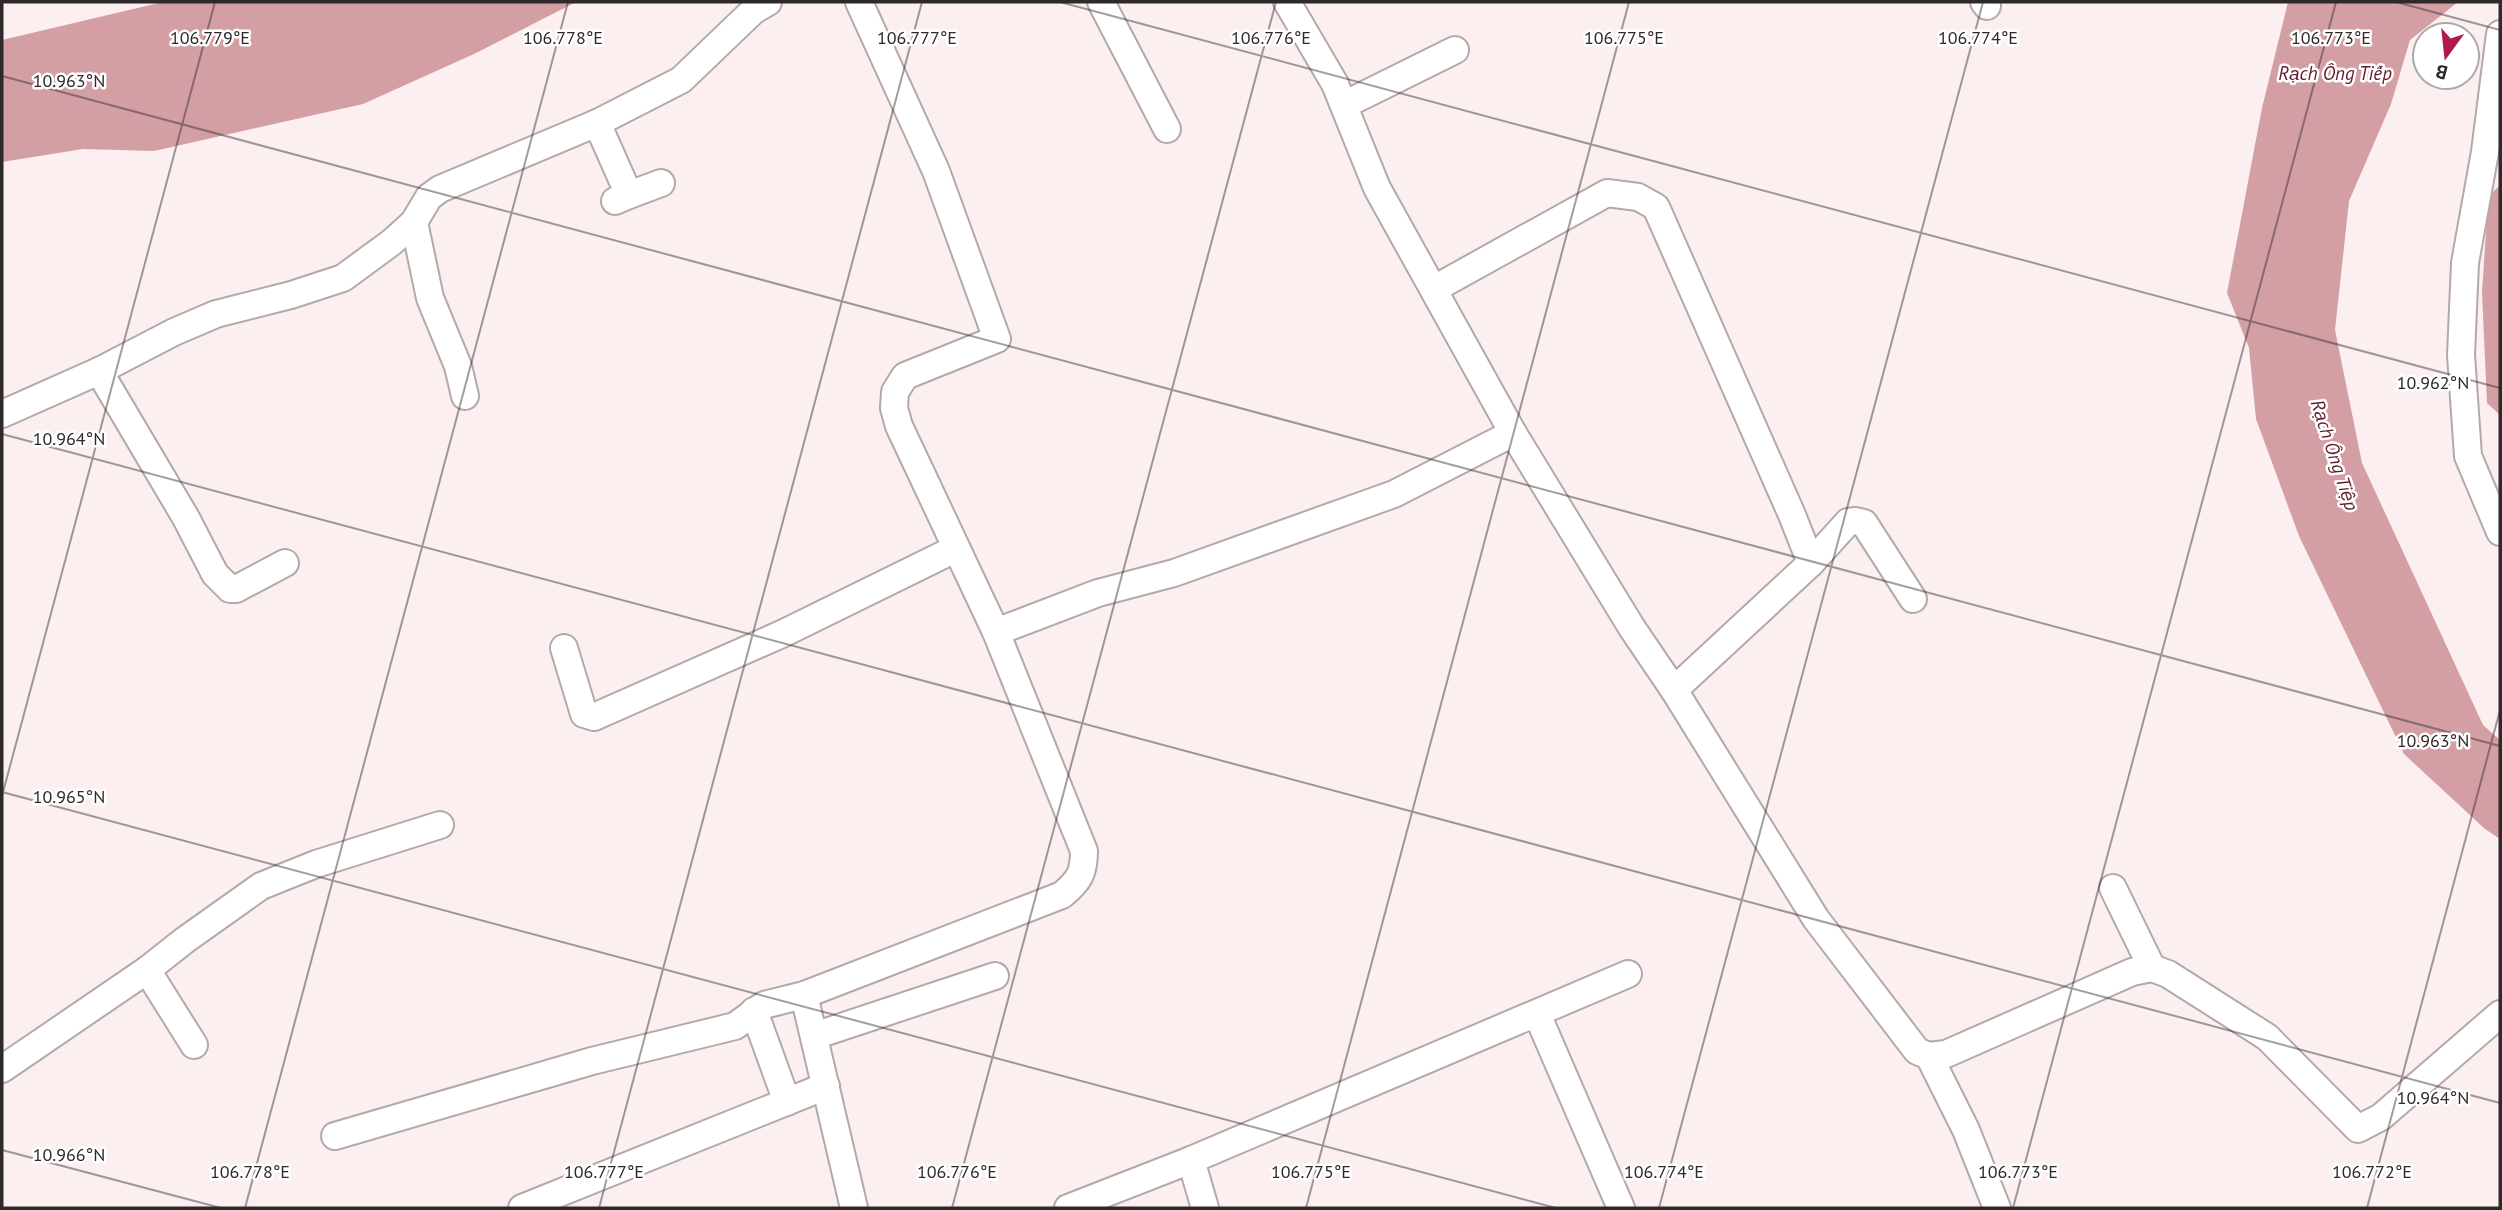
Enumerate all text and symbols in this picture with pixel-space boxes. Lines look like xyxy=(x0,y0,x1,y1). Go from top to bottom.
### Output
north arrow xyxy=(2411,21,2481,91)
text: 106.779°E xyxy=(170,26,250,49)
text: 106.778°E xyxy=(523,26,603,49)
text: 106.777°E xyxy=(877,26,957,49)
text: 106.776°E xyxy=(1231,26,1311,49)
text: 106.775°E xyxy=(1584,26,1664,49)
text: 106.774°E xyxy=(1938,26,2018,49)
text: 106.773°E xyxy=(2291,26,2371,49)
text: B xyxy=(2433,59,2450,85)
water label: Rạch Ông Tiếp xyxy=(2278,61,2392,85)
text: 10.963°N xyxy=(33,69,105,92)
text: 10.962°N xyxy=(2397,371,2469,394)
water label: Rạch Ông Tiệp xyxy=(2306,396,2364,514)
text: 10.964°N xyxy=(33,427,105,450)
text: 10.963°N xyxy=(2397,729,2469,752)
text: 10.965°N xyxy=(33,785,105,808)
text: 10.964°N xyxy=(2397,1086,2469,1109)
text: 10.966°N xyxy=(33,1143,105,1166)
text: 106.778°E xyxy=(210,1160,290,1183)
text: 106.777°E xyxy=(564,1160,644,1183)
text: 106.776°E xyxy=(917,1160,997,1183)
text: 106.775°E xyxy=(1271,1160,1351,1183)
text: 106.774°E xyxy=(1624,1160,1704,1183)
text: 106.773°E xyxy=(1978,1160,2058,1183)
text: 106.772°E xyxy=(2332,1160,2412,1183)

